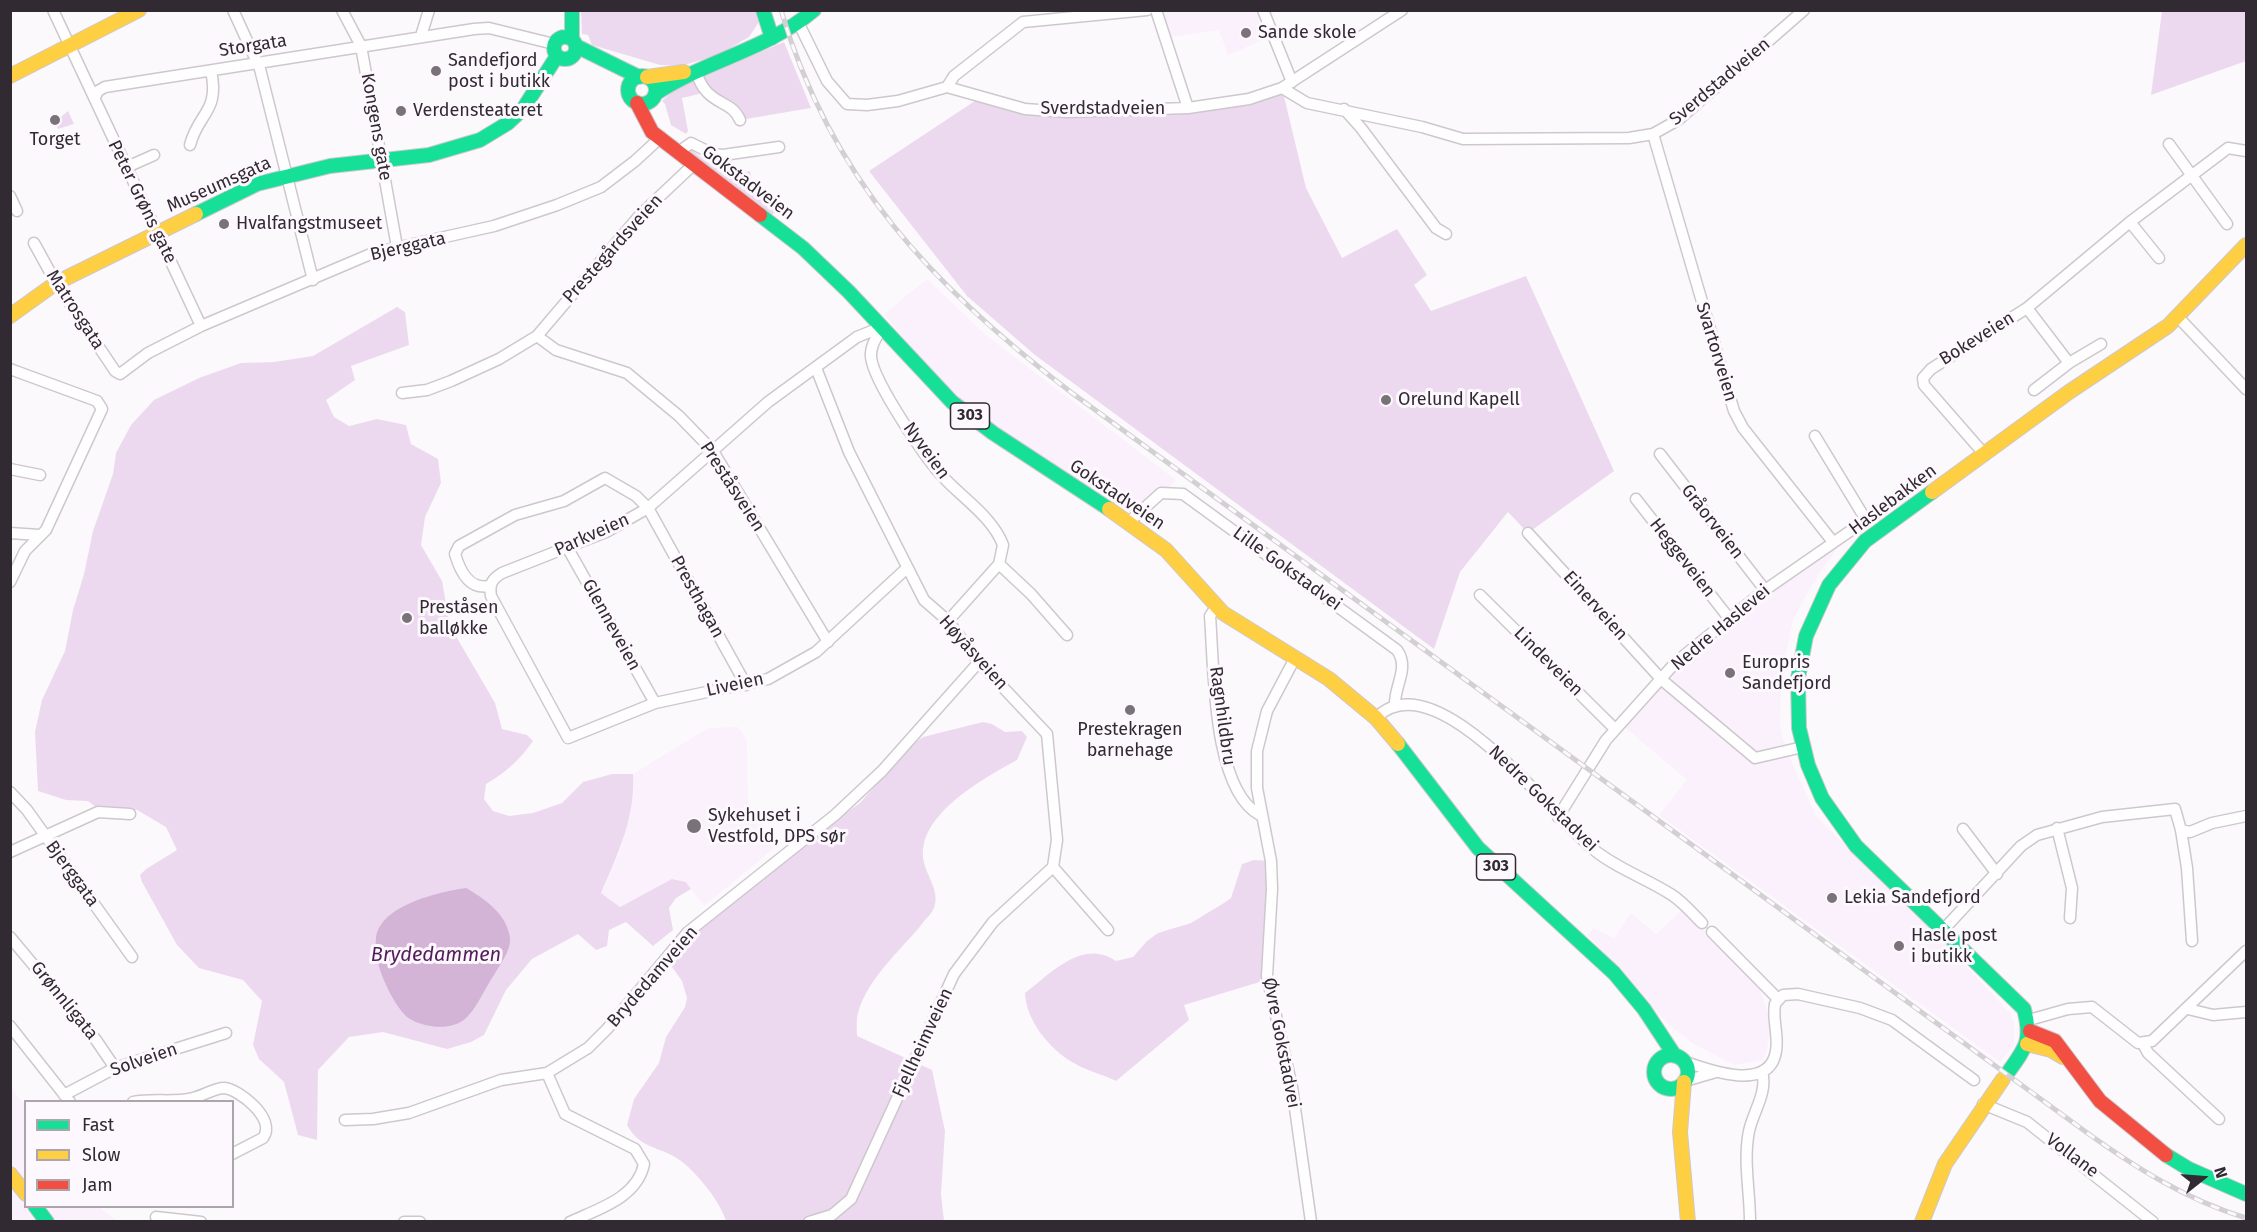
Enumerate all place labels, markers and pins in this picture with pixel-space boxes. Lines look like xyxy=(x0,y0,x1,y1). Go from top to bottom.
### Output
place label: Sande skole xyxy=(1258,22,1356,44)
marker: Sande skole xyxy=(1239,26,1253,40)
place label: Sandefjord post i butikk xyxy=(448,50,550,92)
marker: Sandefjord post i butikk xyxy=(429,64,443,78)
place label: Verdensteateret xyxy=(413,100,543,122)
marker: Verdensteateret xyxy=(394,104,408,118)
marker: Torget xyxy=(48,113,62,127)
place label: Torget xyxy=(30,129,80,151)
place label: Hvalfangstmuseet xyxy=(236,213,382,235)
marker: Hvalfangstmuseet xyxy=(217,217,231,231)
place label: Orelund Kapell xyxy=(1398,389,1520,411)
marker: Orelund Kapell xyxy=(1379,393,1393,407)
place label: Preståsen balløkke xyxy=(419,597,498,640)
marker: Preståsen balløkke xyxy=(400,611,414,625)
place label: Europris Sandefjord xyxy=(1742,652,1831,694)
marker: Europris Sandefjord xyxy=(1723,666,1737,680)
marker: Prestekragen barnehage xyxy=(1123,703,1137,717)
place label: Prestekragen barnehage xyxy=(1077,719,1183,762)
place label: Sykehuset i Vestfold, DPS sør xyxy=(708,805,846,848)
marker: Sykehuset i Vestfold, DPS sør xyxy=(685,817,703,835)
place label: Lekia Sandefjord xyxy=(1844,887,1981,909)
marker: Lekia Sandefjord xyxy=(1825,891,1839,905)
place label: Hasle post i butikk xyxy=(1911,925,1997,968)
marker: Hasle post i butikk xyxy=(1892,939,1906,953)

